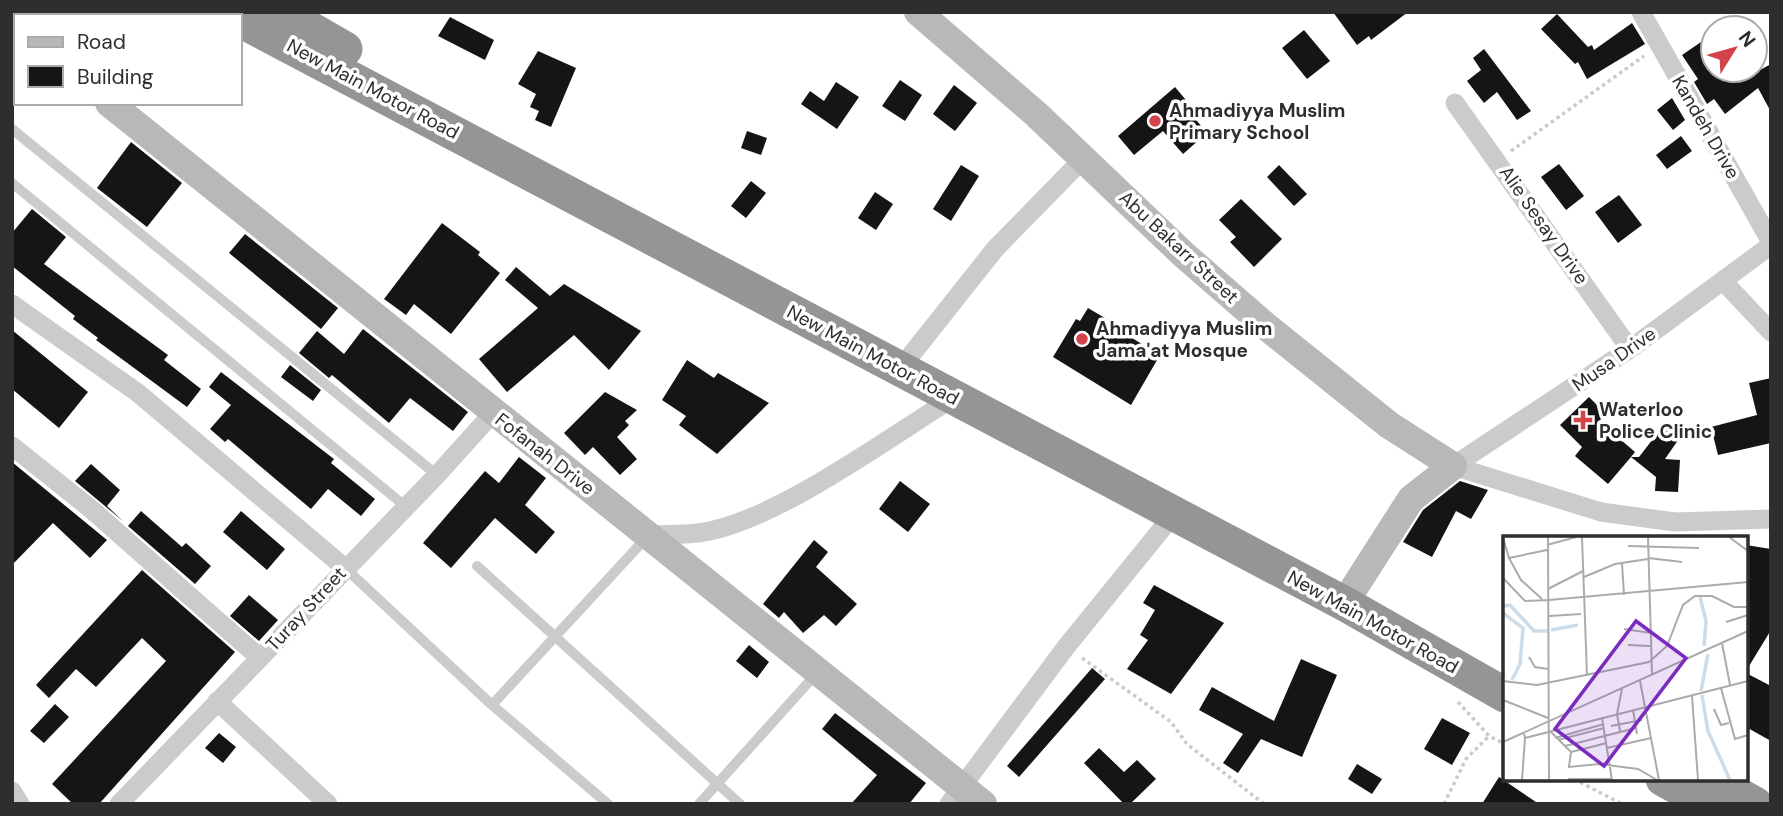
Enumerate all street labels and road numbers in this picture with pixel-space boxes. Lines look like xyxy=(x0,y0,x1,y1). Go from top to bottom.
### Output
street label: New Main Motor Road xyxy=(283,33,463,145)
street label: Kandeh Drive xyxy=(1666,71,1746,183)
street label: Alie Sesay Drive xyxy=(1494,161,1594,289)
street label: Abu Bakarr Street xyxy=(1114,185,1244,309)
street label: New Main Motor Road xyxy=(783,299,963,411)
street label: Musa Drive xyxy=(1567,321,1661,397)
street label: Fofanah Drive xyxy=(490,407,600,501)
street label: Turay Street xyxy=(260,561,352,657)
street label: New Main Motor Road xyxy=(1283,565,1463,679)

